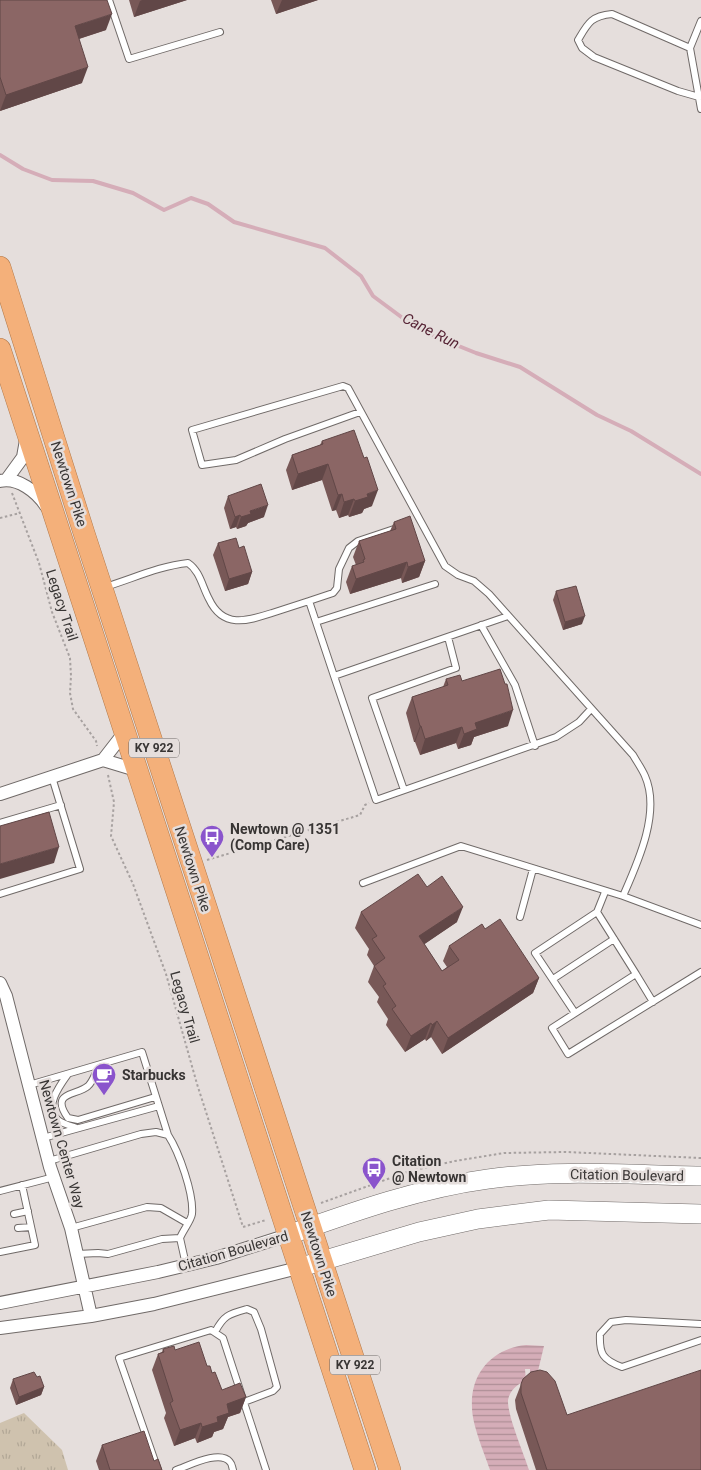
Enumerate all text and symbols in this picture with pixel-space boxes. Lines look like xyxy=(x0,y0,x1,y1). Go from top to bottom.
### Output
water label: Cane Run xyxy=(399,309,463,353)
street label: Newtown Pike xyxy=(48,439,90,529)
street label: Legacy Trail xyxy=(43,567,81,643)
road number: KY 922 xyxy=(129,738,179,758)
place label: Newtown @ 1351 (Comp Care) xyxy=(230,821,340,854)
street label: Newtown Pike xyxy=(172,824,214,914)
bus stop icon: Newtown @ 1351 (Comp Care) xyxy=(199,824,225,858)
street label: Legacy Trail xyxy=(167,969,203,1045)
cafe icon: Starbucks xyxy=(91,1062,117,1096)
place label: Starbucks xyxy=(122,1067,186,1083)
street label: Newtown Center Way xyxy=(36,1078,88,1210)
place label: Citation @ Newtown xyxy=(392,1153,466,1185)
bus stop icon: Citation @ Newtown xyxy=(361,1156,387,1190)
street label: Citation Boulevard xyxy=(570,1166,684,1184)
street label: Newtown Pike xyxy=(298,1209,340,1299)
street label: Citation Boulevard xyxy=(176,1228,290,1274)
road number: KY 922 xyxy=(330,1356,380,1374)

